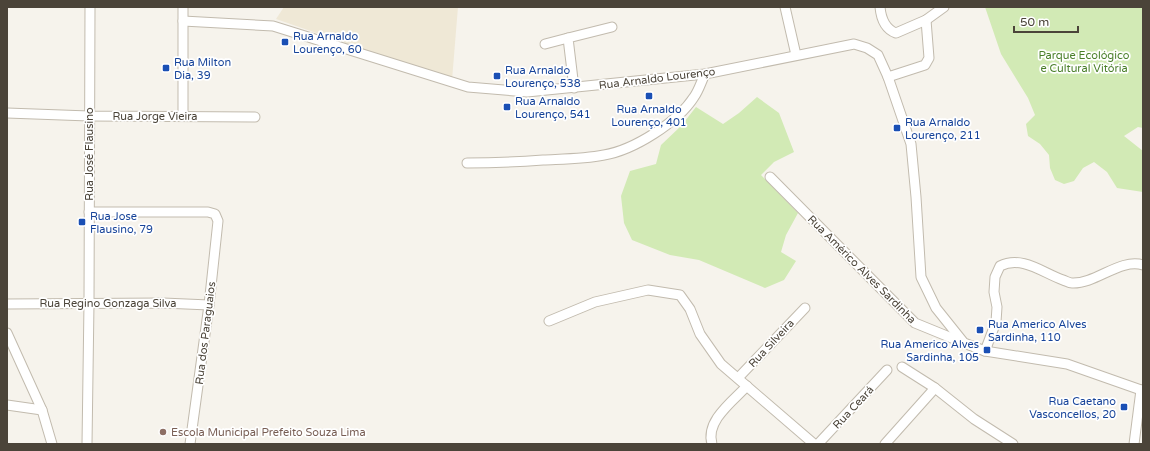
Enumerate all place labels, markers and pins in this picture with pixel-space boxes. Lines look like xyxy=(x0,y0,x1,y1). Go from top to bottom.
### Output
place label: Rua Arnaldo Lourenço, 60 xyxy=(293,30,362,56)
marker: Rua Arnaldo Lourenço, 60 xyxy=(280,37,290,47)
place label: Rua Milton Dia, 39 xyxy=(174,56,231,82)
marker: Rua Milton Dia, 39 xyxy=(161,63,171,73)
place label: Rua Arnaldo Lourenço, 538 xyxy=(505,64,581,90)
marker: Rua Arnaldo Lourenço, 538 xyxy=(492,71,502,81)
marker: Rua Arnaldo Lourenço, 401 xyxy=(644,91,654,101)
place label: Rua Arnaldo Lourenço, 541 xyxy=(515,95,591,121)
marker: Rua Arnaldo Lourenço, 541 xyxy=(502,102,512,112)
place label: Rua Arnaldo Lourenço, 401 xyxy=(611,103,687,129)
place label: Rua Arnaldo Lourenço, 211 xyxy=(905,116,981,142)
marker: Rua Arnaldo Lourenço, 211 xyxy=(892,123,902,133)
place label: Rua Jose Flausino, 79 xyxy=(90,210,153,236)
marker: Rua Jose Flausino, 79 xyxy=(77,217,87,227)
place label: Rua Americo Alves Sardinha, 110 xyxy=(988,318,1087,344)
marker: Rua Americo Alves Sardinha, 110 xyxy=(975,325,985,335)
place label: Rua Americo Alves Sardinha, 105 xyxy=(881,338,979,364)
marker: Rua Americo Alves Sardinha, 105 xyxy=(982,345,992,355)
place label: Rua Caetano Vasconcellos, 20 xyxy=(1029,395,1116,421)
marker: Rua Caetano Vasconcellos, 20 xyxy=(1119,402,1129,412)
place label: Escola Municipal Prefeito Souza Lima xyxy=(171,426,366,439)
marker: Escola Municipal Prefeito Souza Lima xyxy=(158,427,168,437)

